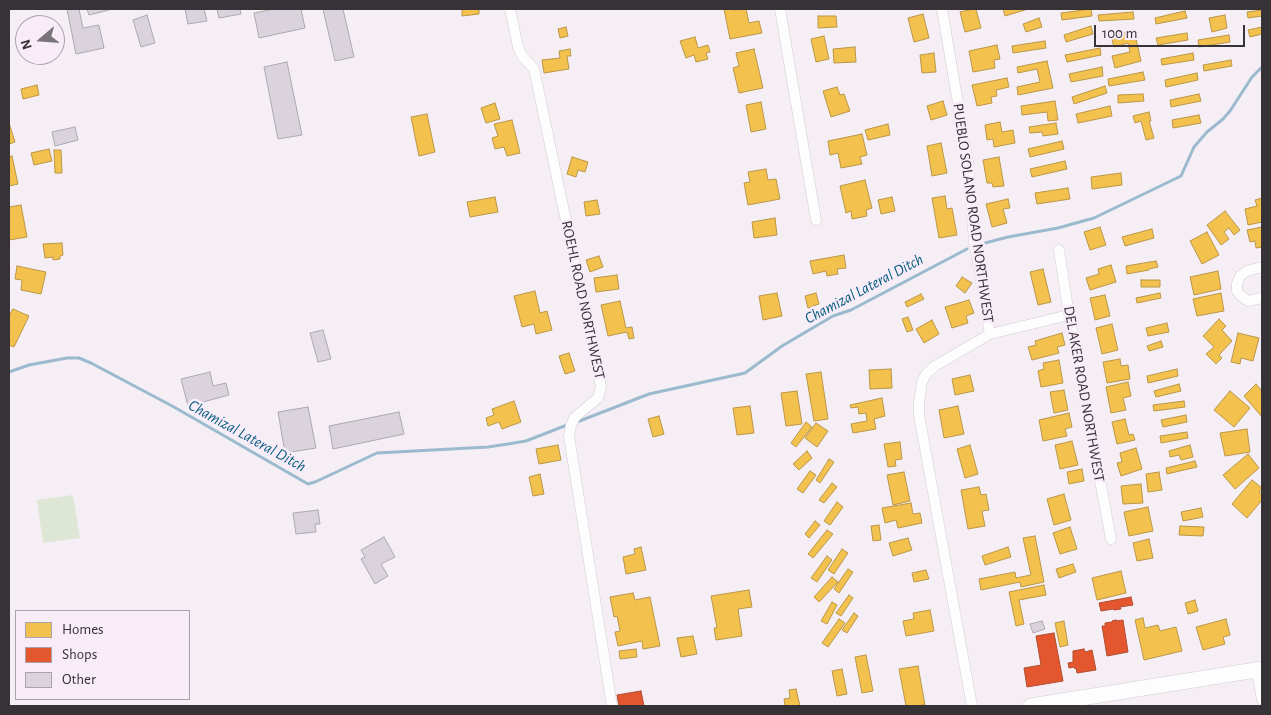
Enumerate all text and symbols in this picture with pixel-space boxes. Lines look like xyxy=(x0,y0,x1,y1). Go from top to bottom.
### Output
north arrow xyxy=(15,15,65,65)
scale bar xyxy=(1096,15,1247,47)
text: 100 m xyxy=(1102,26,1137,41)
text: N xyxy=(19,38,35,51)
street label: PUEBLO SOLANO ROAD NORTHWEST xyxy=(949,102,997,324)
street label: ROEHL ROAD NORTHWEST xyxy=(557,219,609,381)
water label: Chamizal Lateral Ditch xyxy=(801,250,927,328)
street label: DEL AKER ROAD NORTHWEST xyxy=(1060,305,1108,483)
water label: Chamizal Lateral Ditch xyxy=(185,396,309,476)
legend xyxy=(15,610,190,700)
text: Homes xyxy=(62,622,104,637)
text: Shops xyxy=(62,647,97,662)
text: Other xyxy=(62,672,96,687)

